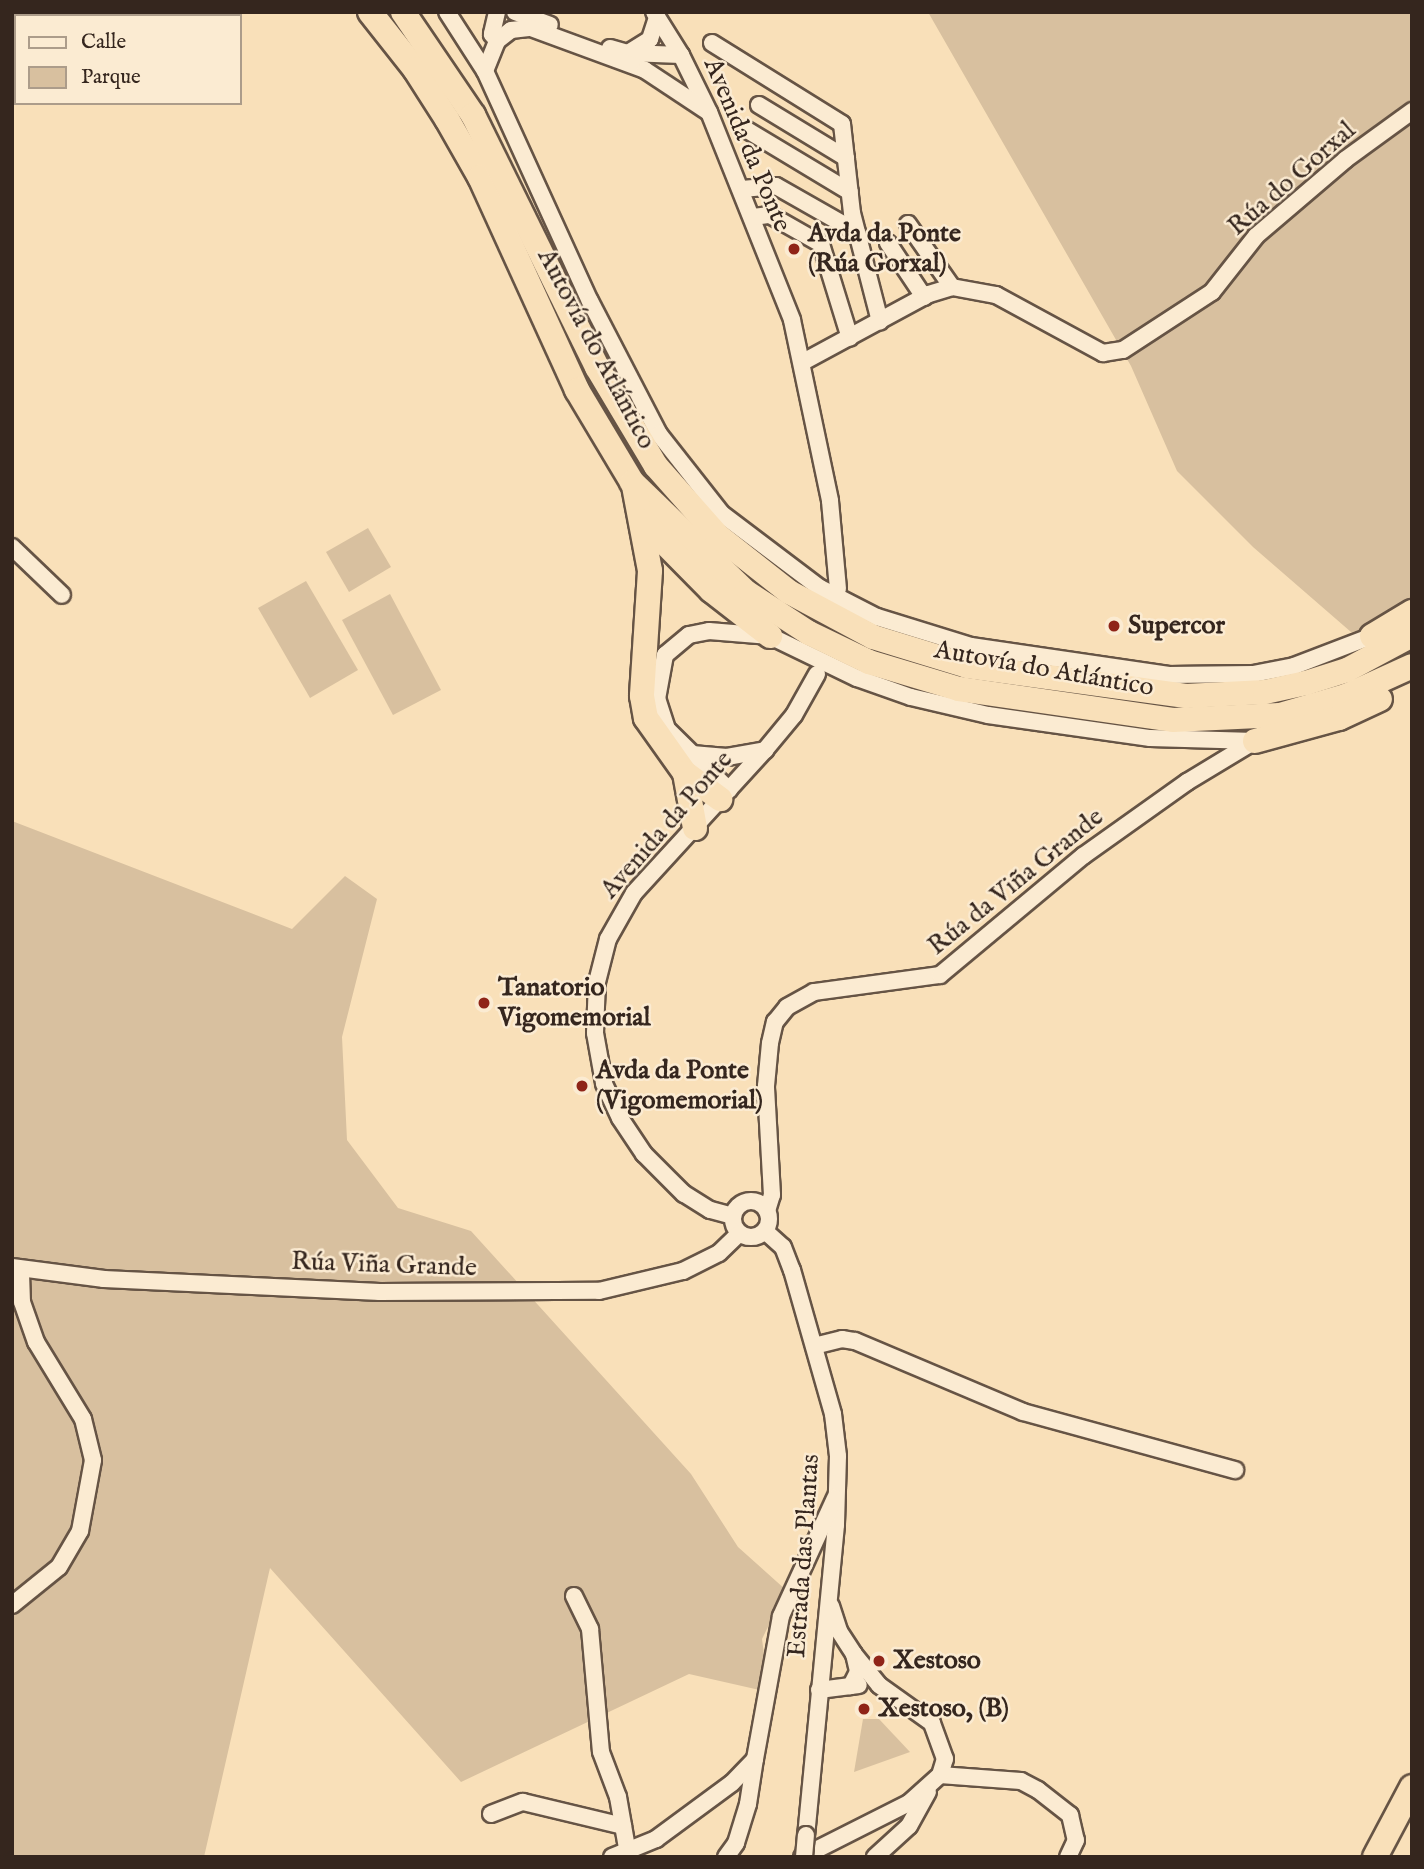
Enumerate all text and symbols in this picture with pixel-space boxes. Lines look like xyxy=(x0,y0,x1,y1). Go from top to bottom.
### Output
legend xyxy=(14,14,242,105)
text: Calle xyxy=(81,29,126,56)
street label: Avenida da Ponte xyxy=(696,53,798,237)
text: Parque xyxy=(81,64,141,91)
street label: Rúa do Gorxal xyxy=(1222,115,1362,243)
place label: Avda da Ponte (Rúa Gorxal) xyxy=(808,218,961,280)
marker: Avda da Ponte (Rúa Gorxal) xyxy=(786,241,802,257)
street label: Autovía do Atlántico xyxy=(530,244,662,454)
place label: Supercor xyxy=(1128,610,1225,642)
marker: Supercor xyxy=(1106,618,1122,634)
street label: Autovía do Atlántico xyxy=(932,634,1156,704)
street label: Avenida da Ponte xyxy=(594,745,740,905)
street label: Rúa da Viña Grande xyxy=(922,802,1110,962)
place label: Tanatorio Vigomemorial xyxy=(498,972,651,1034)
marker: Tanatorio Vigomemorial xyxy=(476,995,492,1011)
place label: Avda da Ponte (Vigomemorial) xyxy=(596,1055,763,1116)
marker: Avda da Ponte (Vigomemorial) xyxy=(574,1078,590,1094)
street label: Rúa Viña Grande xyxy=(291,1246,477,1284)
street label: Estrada das Plantas xyxy=(781,1453,827,1659)
place label: Xestoso xyxy=(893,1645,981,1677)
marker: Xestoso xyxy=(871,1653,887,1669)
place label: Xestoso, (B) xyxy=(878,1693,1009,1725)
marker: Xestoso, (B) xyxy=(856,1701,872,1717)

